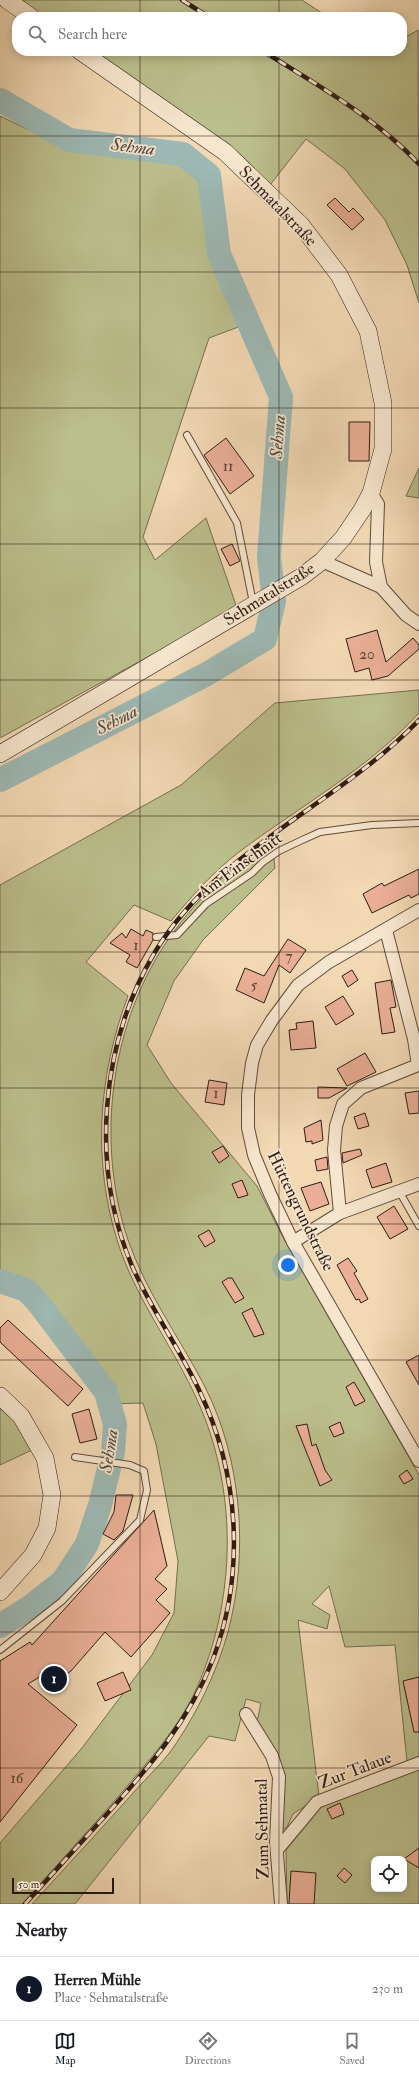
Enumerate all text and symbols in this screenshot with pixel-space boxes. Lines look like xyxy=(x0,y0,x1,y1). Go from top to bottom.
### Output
search box xyxy=(12,12,407,56)
icon: search xyxy=(26,23,48,45)
text: Search here xyxy=(58,25,127,44)
water label: Sehma xyxy=(109,133,156,161)
street label: Sehmatalstraße xyxy=(235,161,321,251)
water label: Sehma xyxy=(265,414,291,461)
house number: 11 xyxy=(223,457,233,476)
street label: Sehmatalstraße xyxy=(220,558,318,630)
house number: 20 xyxy=(359,645,375,664)
water label: Sehma xyxy=(91,700,142,741)
street label: Am Einschnitt xyxy=(193,827,287,903)
house number: 1 xyxy=(133,936,139,955)
house number: 7 xyxy=(286,947,293,966)
house number: 5 xyxy=(251,976,258,995)
house number: 1 xyxy=(213,1084,219,1103)
street label: Hüttengrundstraße xyxy=(263,1148,339,1274)
your location xyxy=(278,1255,298,1275)
water label: Sehma xyxy=(94,1428,124,1475)
pin: 1 xyxy=(41,1664,67,1694)
street label: Zur Talaue xyxy=(316,1747,394,1793)
house number: 16 xyxy=(11,1769,25,1788)
street label: Zum Sehmatal xyxy=(251,1778,273,1880)
map controls xyxy=(371,1856,407,1892)
button: locate xyxy=(371,1856,407,1892)
scale bar xyxy=(12,1876,114,1895)
text: 50 m xyxy=(18,1878,39,1891)
text: Nearby xyxy=(16,1920,67,1941)
text: Herren Mühle xyxy=(54,1971,141,1990)
text: 1 xyxy=(27,1981,31,1997)
text: 230 m xyxy=(372,1981,403,1997)
text: Place · Sehmatalstraße xyxy=(54,1990,168,2006)
tab: Map xyxy=(54,2030,76,2067)
tab: Directions xyxy=(185,2030,231,2067)
tab: Saved xyxy=(340,2030,365,2067)

